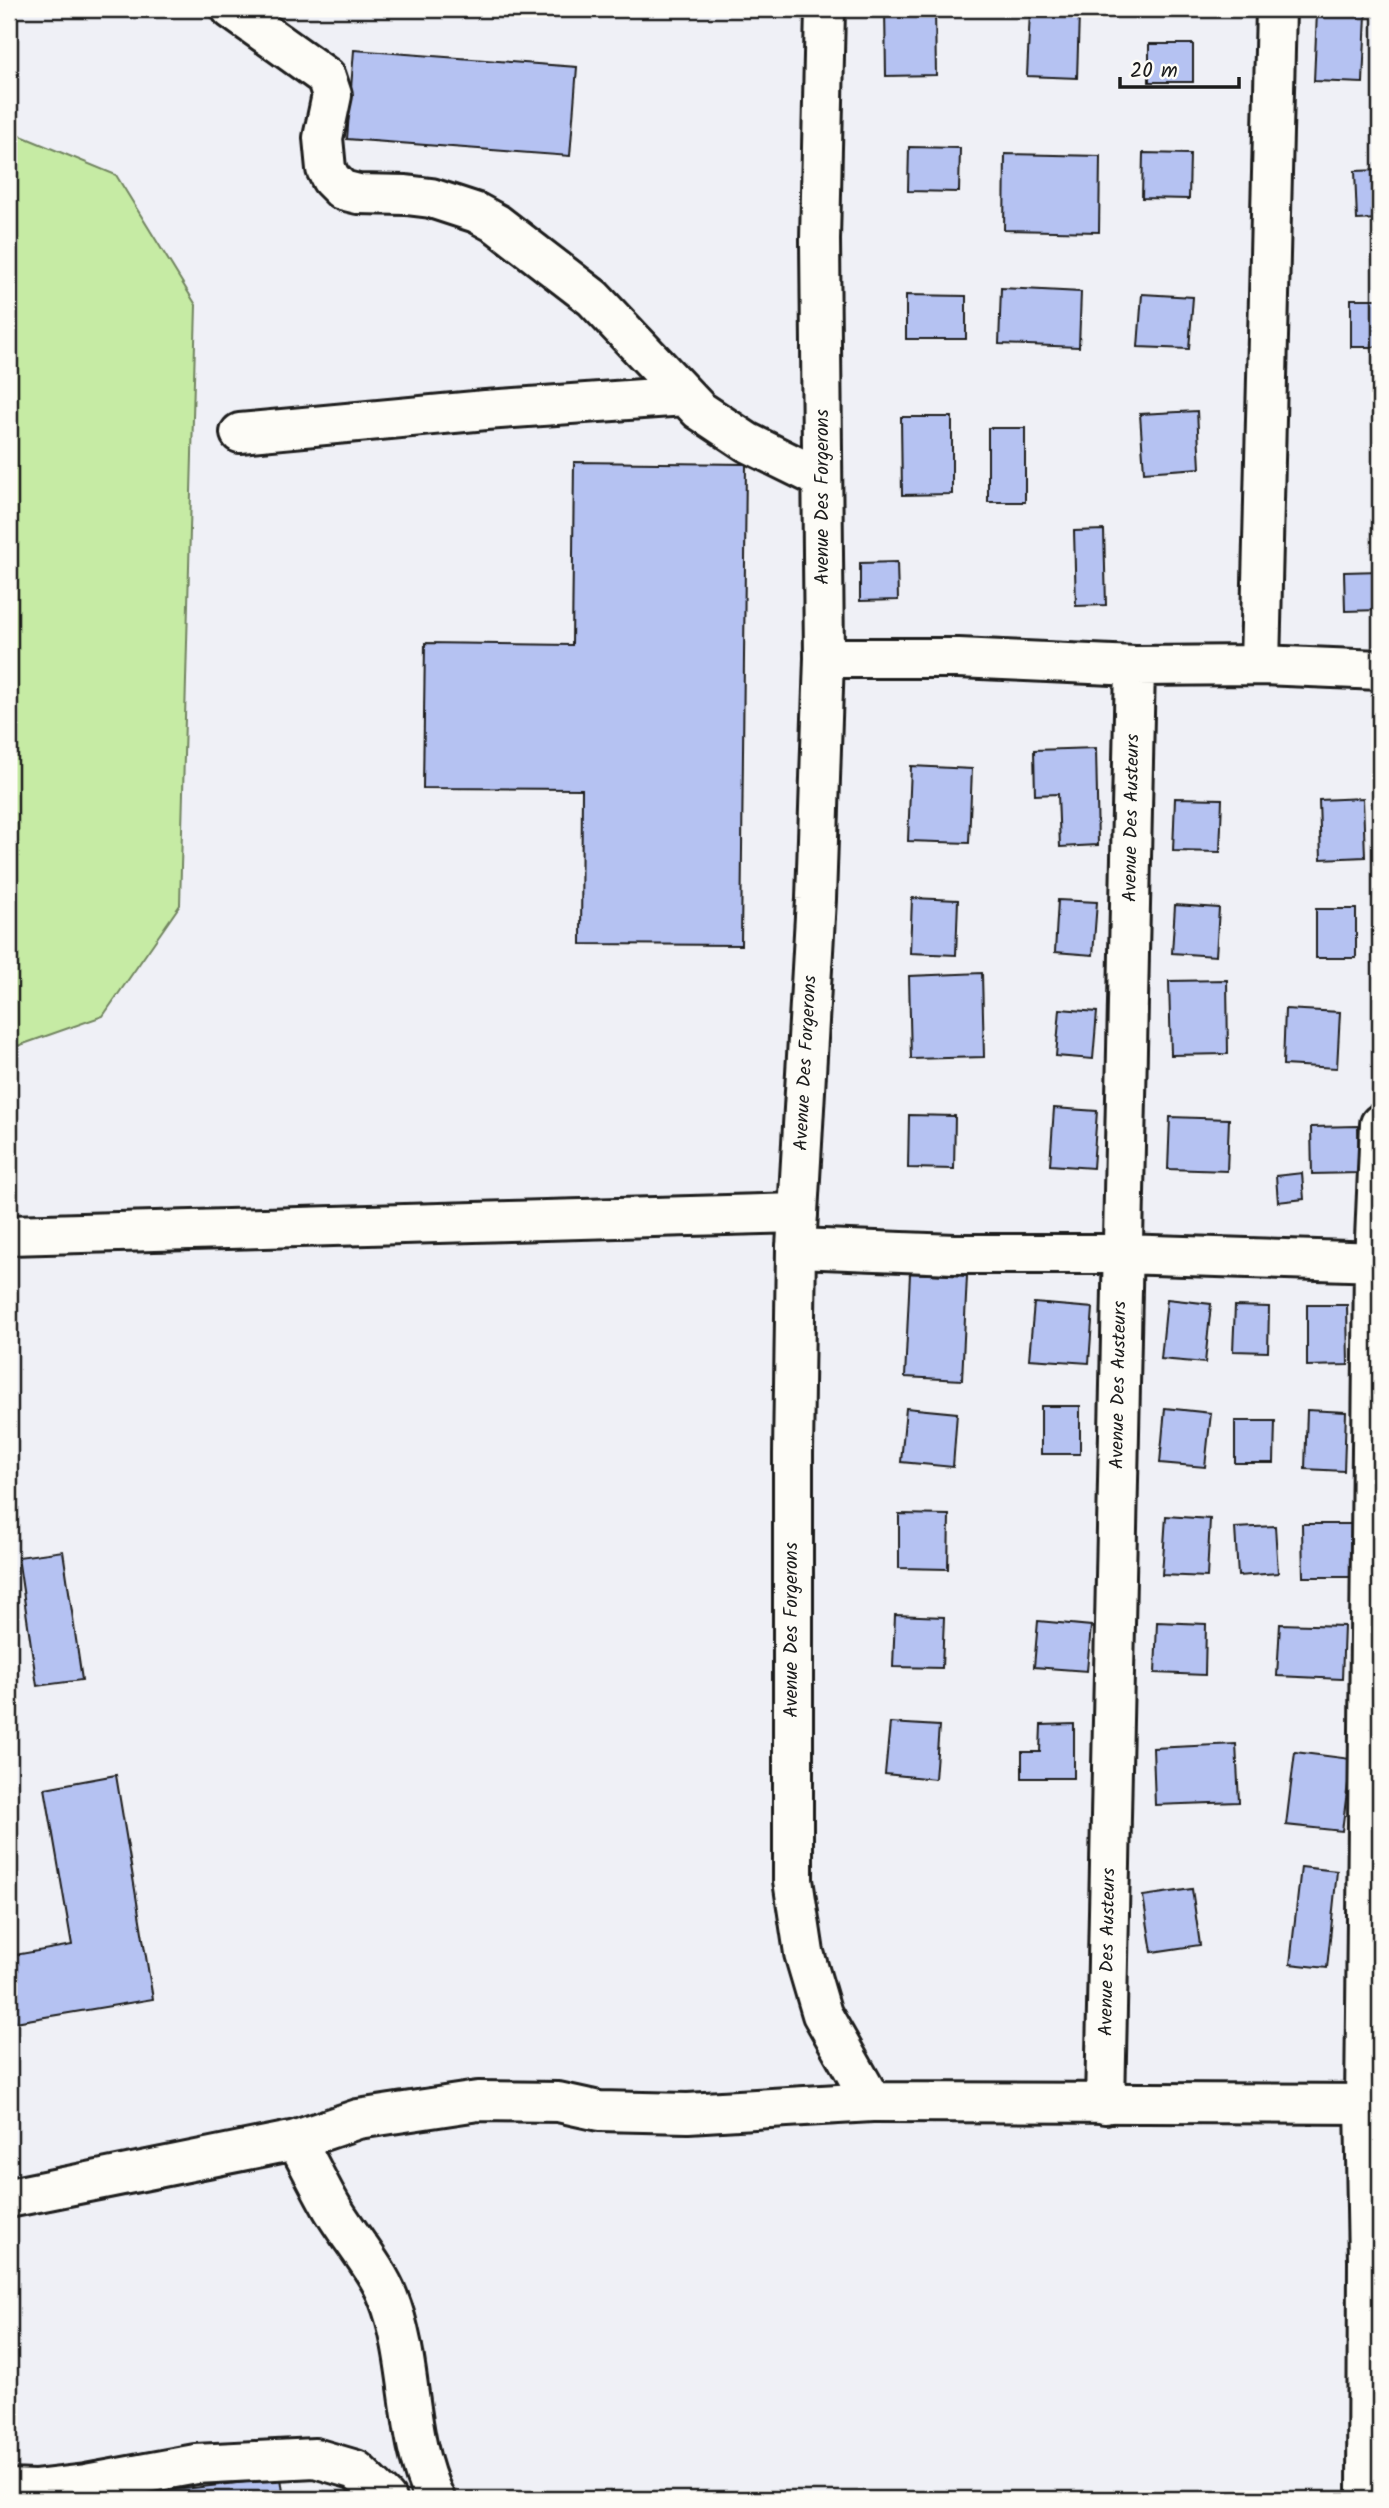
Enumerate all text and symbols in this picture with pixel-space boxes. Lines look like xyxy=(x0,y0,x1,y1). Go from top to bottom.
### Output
scale bar xyxy=(1120,46,1238,90)
text: 20 m xyxy=(1130,55,1178,88)
street label: Avenue Des Forgerons xyxy=(808,409,838,585)
street label: Avenue Des Austeurs xyxy=(1116,734,1148,902)
street label: Avenue Des Forgerons xyxy=(786,975,826,1151)
street label: Avenue Des Austeurs xyxy=(1103,1301,1135,1469)
street label: Avenue Des Forgerons xyxy=(777,1542,807,1718)
street label: Avenue Des Austeurs xyxy=(1092,1868,1124,2036)

